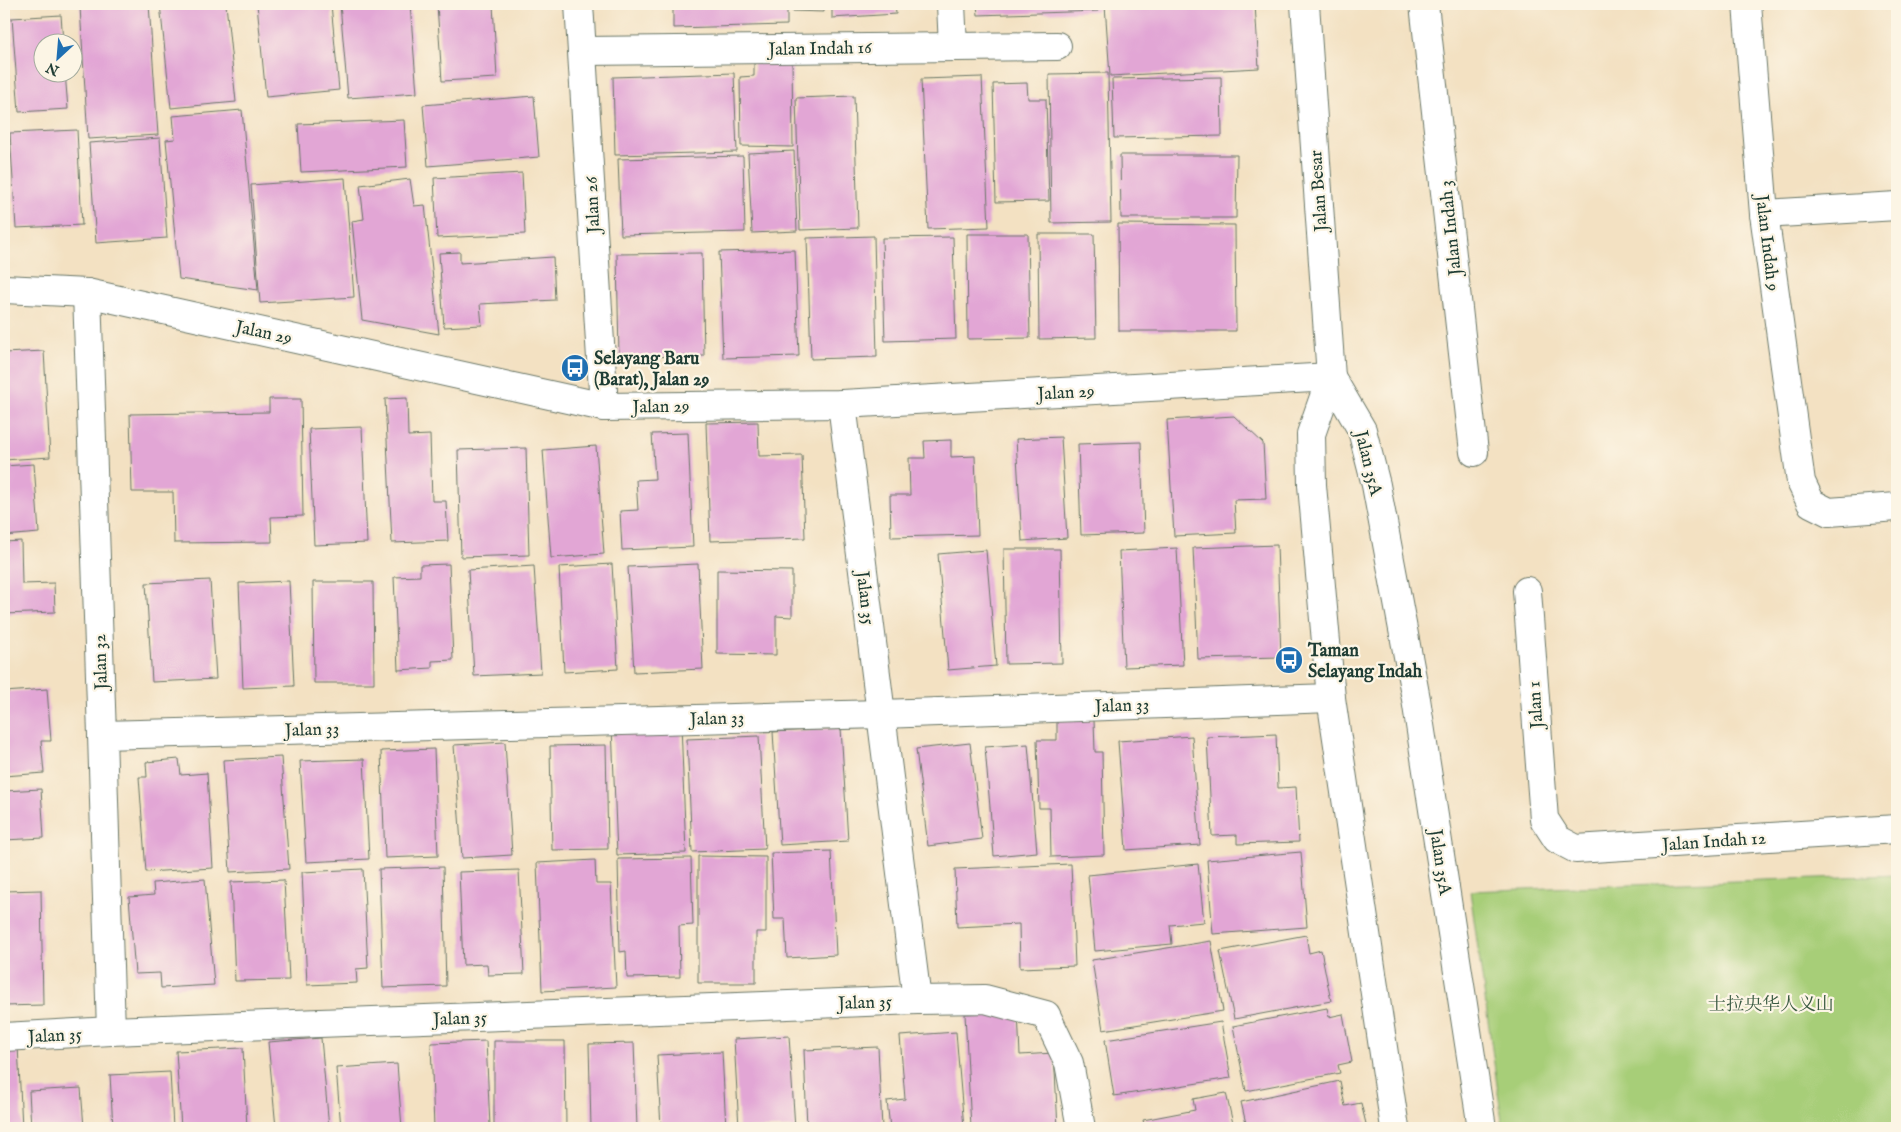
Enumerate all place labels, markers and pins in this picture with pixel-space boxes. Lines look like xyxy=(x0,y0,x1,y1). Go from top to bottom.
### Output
place label: Selayang Baru (Barat), Jalan 29 xyxy=(594,348,709,392)
bus stop icon: Selayang Baru (Barat), Jalan 29 xyxy=(560,353,590,383)
place label: Taman Selayang Indah xyxy=(1307,640,1422,684)
bus stop icon: Taman Selayang Indah xyxy=(1274,645,1304,675)

